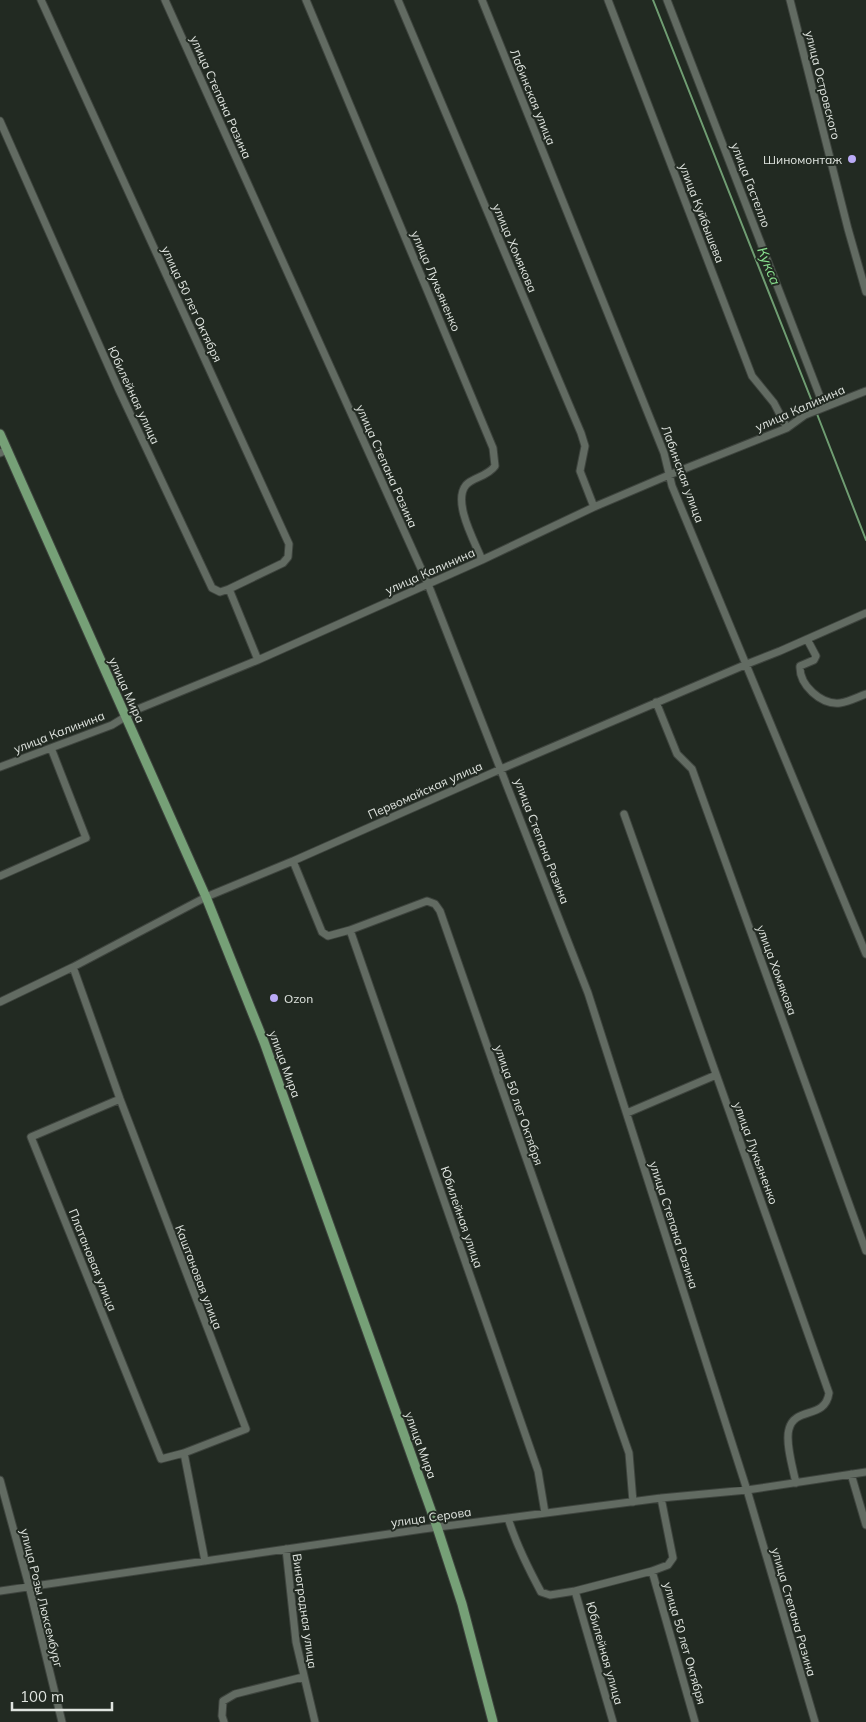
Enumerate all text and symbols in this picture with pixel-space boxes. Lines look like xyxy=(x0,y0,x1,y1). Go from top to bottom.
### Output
street label: улица Островского xyxy=(802,29,844,141)
street label: улица Степана Разина xyxy=(187,33,255,161)
street label: Лабинская улица xyxy=(507,47,559,147)
street label: улица Гастелло xyxy=(728,140,774,230)
place label: Шиномонтаж xyxy=(763,152,842,167)
marker: Шиномонтаж xyxy=(846,153,858,165)
street label: улица Куйбышева xyxy=(676,161,728,265)
street label: улица Хомякова xyxy=(490,201,540,295)
street label: улица Лукьяненко xyxy=(408,228,464,334)
street label: улица 50 лет Октября xyxy=(158,243,226,365)
water label: Кукса xyxy=(753,244,785,288)
street label: Юбилейная улица xyxy=(105,344,163,446)
street label: улица Калинина xyxy=(753,382,847,434)
street label: улица Степана Разина xyxy=(353,402,421,530)
street label: Лабинская улица xyxy=(658,423,708,525)
street label: улица Калинина xyxy=(383,545,477,597)
street label: улица Мира xyxy=(106,655,148,725)
street label: улица Калинина xyxy=(11,708,107,756)
street label: Первомайская улица xyxy=(365,758,485,822)
street label: улица Степана Разина xyxy=(511,776,573,906)
street label: улица Хомякова xyxy=(754,923,800,1017)
place label: Ozon xyxy=(284,991,313,1006)
marker: Ozon xyxy=(268,992,280,1004)
street label: улица Мира xyxy=(266,1028,304,1100)
street label: улица 50 лет Октября xyxy=(491,1043,547,1167)
street label: улица Лукьяненко xyxy=(730,1100,782,1206)
street label: улица Степана Разина xyxy=(646,1159,702,1291)
street label: Юбилейная улица xyxy=(438,1164,486,1270)
street label: Платановая улица xyxy=(66,1207,120,1313)
street label: Каштановая улица xyxy=(172,1223,226,1331)
street label: улица Мира xyxy=(402,1409,440,1481)
street label: улица Серова xyxy=(390,1504,472,1530)
street label: улица Розы Люксембург xyxy=(17,1527,67,1670)
street label: улица Степана Разина xyxy=(768,1546,820,1678)
street label: Виноградная улица xyxy=(290,1553,320,1669)
street label: улица 50 лет Октября xyxy=(660,1580,710,1706)
street label: Юбилейная улица xyxy=(583,1600,627,1706)
scale bar xyxy=(12,1680,112,1712)
text: 100 m xyxy=(20,1687,64,1706)

